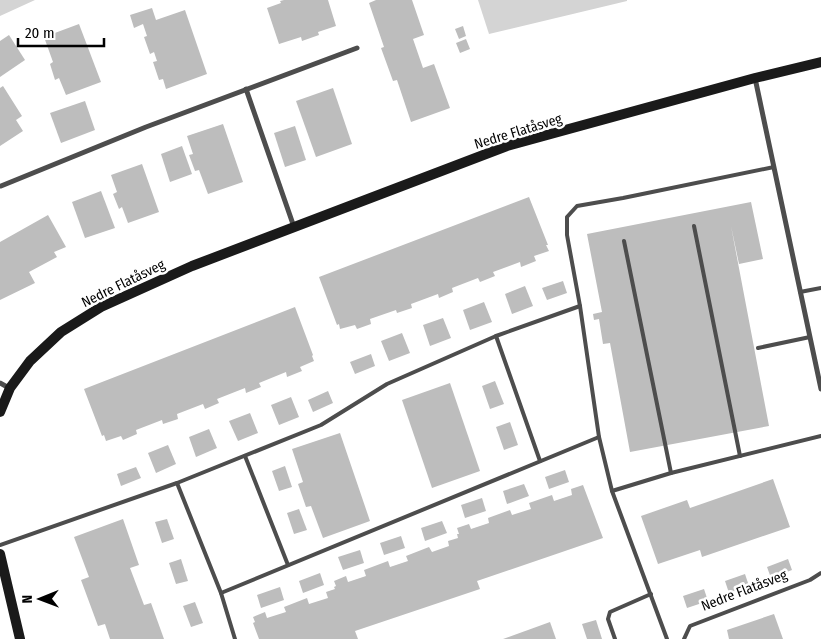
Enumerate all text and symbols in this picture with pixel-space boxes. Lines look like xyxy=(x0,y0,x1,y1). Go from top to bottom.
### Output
scale bar xyxy=(18,15,104,47)
text: 20 m xyxy=(25,24,55,42)
street label: Nedre Flatåsveg xyxy=(472,110,564,153)
street label: Nedre Flatåsveg xyxy=(79,256,168,311)
street label: Nedre Flatåsveg xyxy=(699,566,790,615)
north arrow xyxy=(15,574,65,624)
text: N xyxy=(19,595,36,604)

